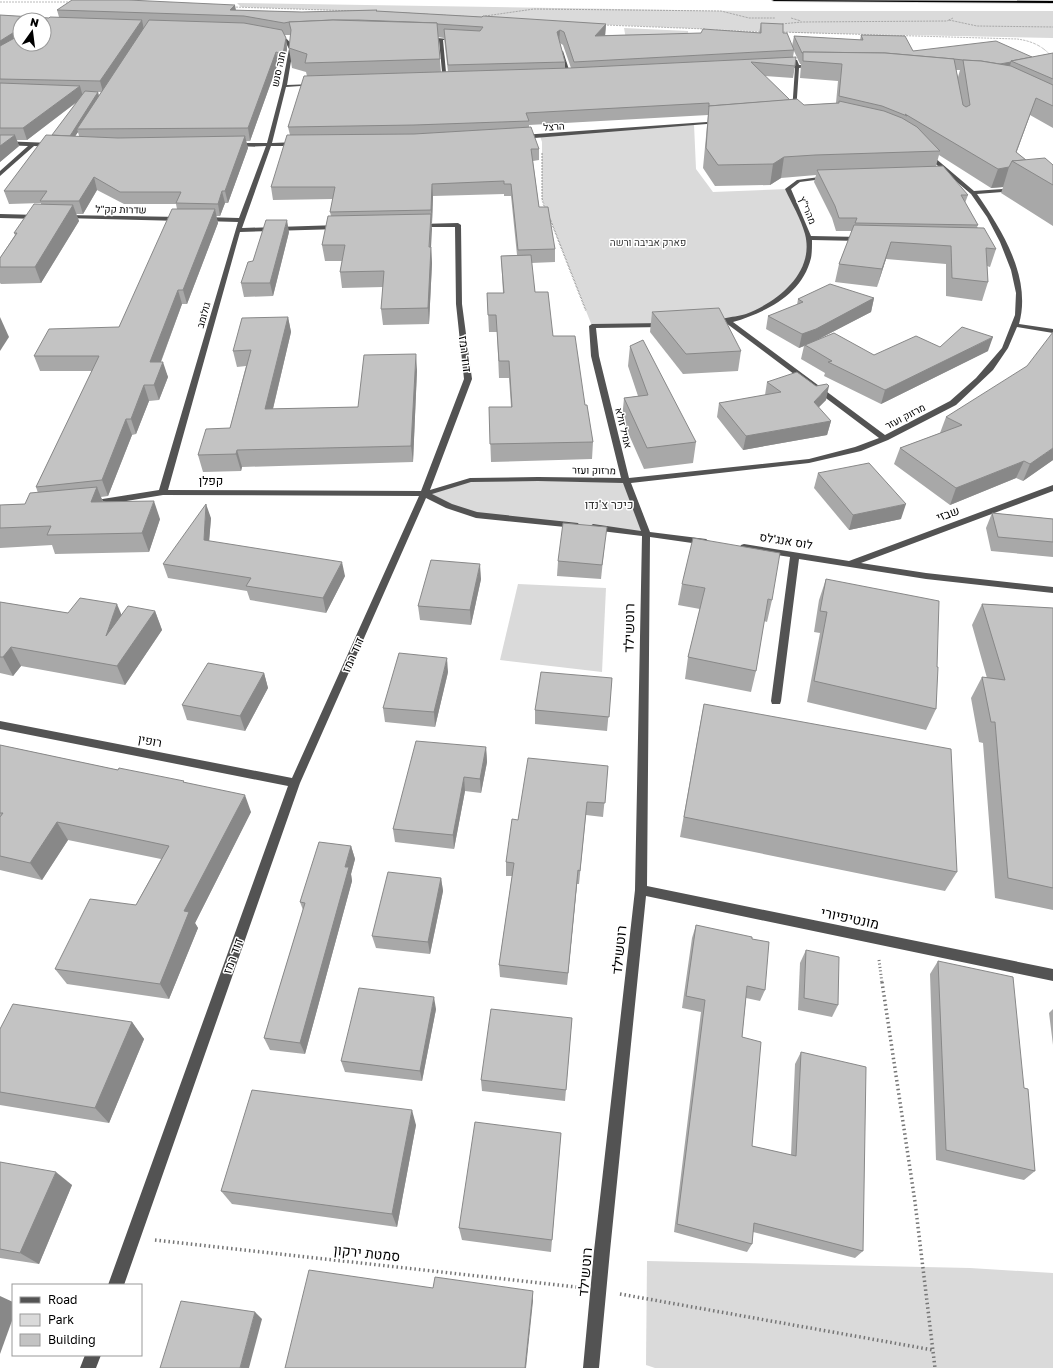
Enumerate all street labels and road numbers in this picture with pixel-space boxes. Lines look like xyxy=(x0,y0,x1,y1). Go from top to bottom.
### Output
street label: חנה סנש xyxy=(268,50,288,88)
street label: הרצל xyxy=(543,119,565,133)
street label: מהרי"ץ xyxy=(797,194,819,226)
street label: שדרות קק"ל xyxy=(95,203,147,215)
street label: גולומב xyxy=(194,300,212,329)
street label: דוד רמז xyxy=(456,335,475,373)
street label: מרזוק ועזר xyxy=(883,401,927,431)
street label: אמיל זולא xyxy=(613,406,635,450)
street label: מרזוק ועזר xyxy=(572,464,616,476)
street label: קפלן xyxy=(199,473,223,488)
street label: שבזי xyxy=(934,502,962,525)
street label: לוס אנג'לס xyxy=(758,529,814,552)
street label: רוטשילד xyxy=(620,603,637,653)
street label: דוד רמז xyxy=(338,635,367,675)
street label: רופין xyxy=(137,731,163,750)
street label: מונטיפיורי xyxy=(819,903,881,932)
street label: רוטשילד xyxy=(607,924,630,975)
street label: דוד רמז xyxy=(219,936,246,976)
street label: סמטת ירקון xyxy=(333,1241,401,1264)
street label: רוטשילד xyxy=(574,1247,595,1297)

